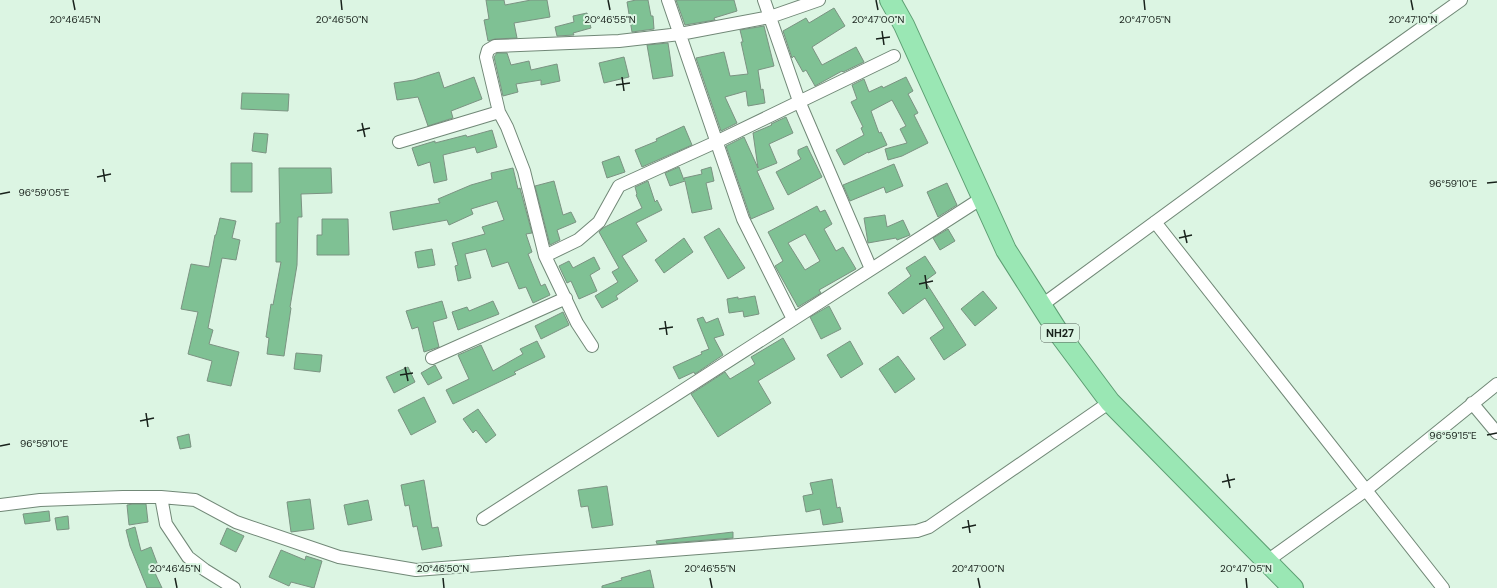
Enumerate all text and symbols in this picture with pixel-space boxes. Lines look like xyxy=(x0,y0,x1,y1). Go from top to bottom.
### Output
text: 20°46'45"N xyxy=(49,13,101,26)
text: 20°46'50"N xyxy=(316,13,368,26)
text: 20°46'55"N xyxy=(584,13,636,26)
text: 20°47'00"N xyxy=(852,13,904,26)
text: 20°47'05"N xyxy=(1119,13,1171,26)
text: 20°47'10"N xyxy=(1388,13,1438,26)
text: 96°59'10"E xyxy=(1429,177,1477,190)
text: 96°59'05"E xyxy=(19,186,70,199)
road number: NH27 xyxy=(1041,324,1079,342)
text: 96°59'15"E xyxy=(1429,429,1477,442)
text: 96°59'10"E xyxy=(20,437,68,450)
text: 20°46'45"N xyxy=(149,562,201,575)
text: 20°46'50"N xyxy=(417,562,469,575)
text: 20°46'55"N xyxy=(684,562,736,575)
text: 20°47'00"N xyxy=(952,562,1004,575)
text: 20°47'05"N xyxy=(1220,562,1272,575)

